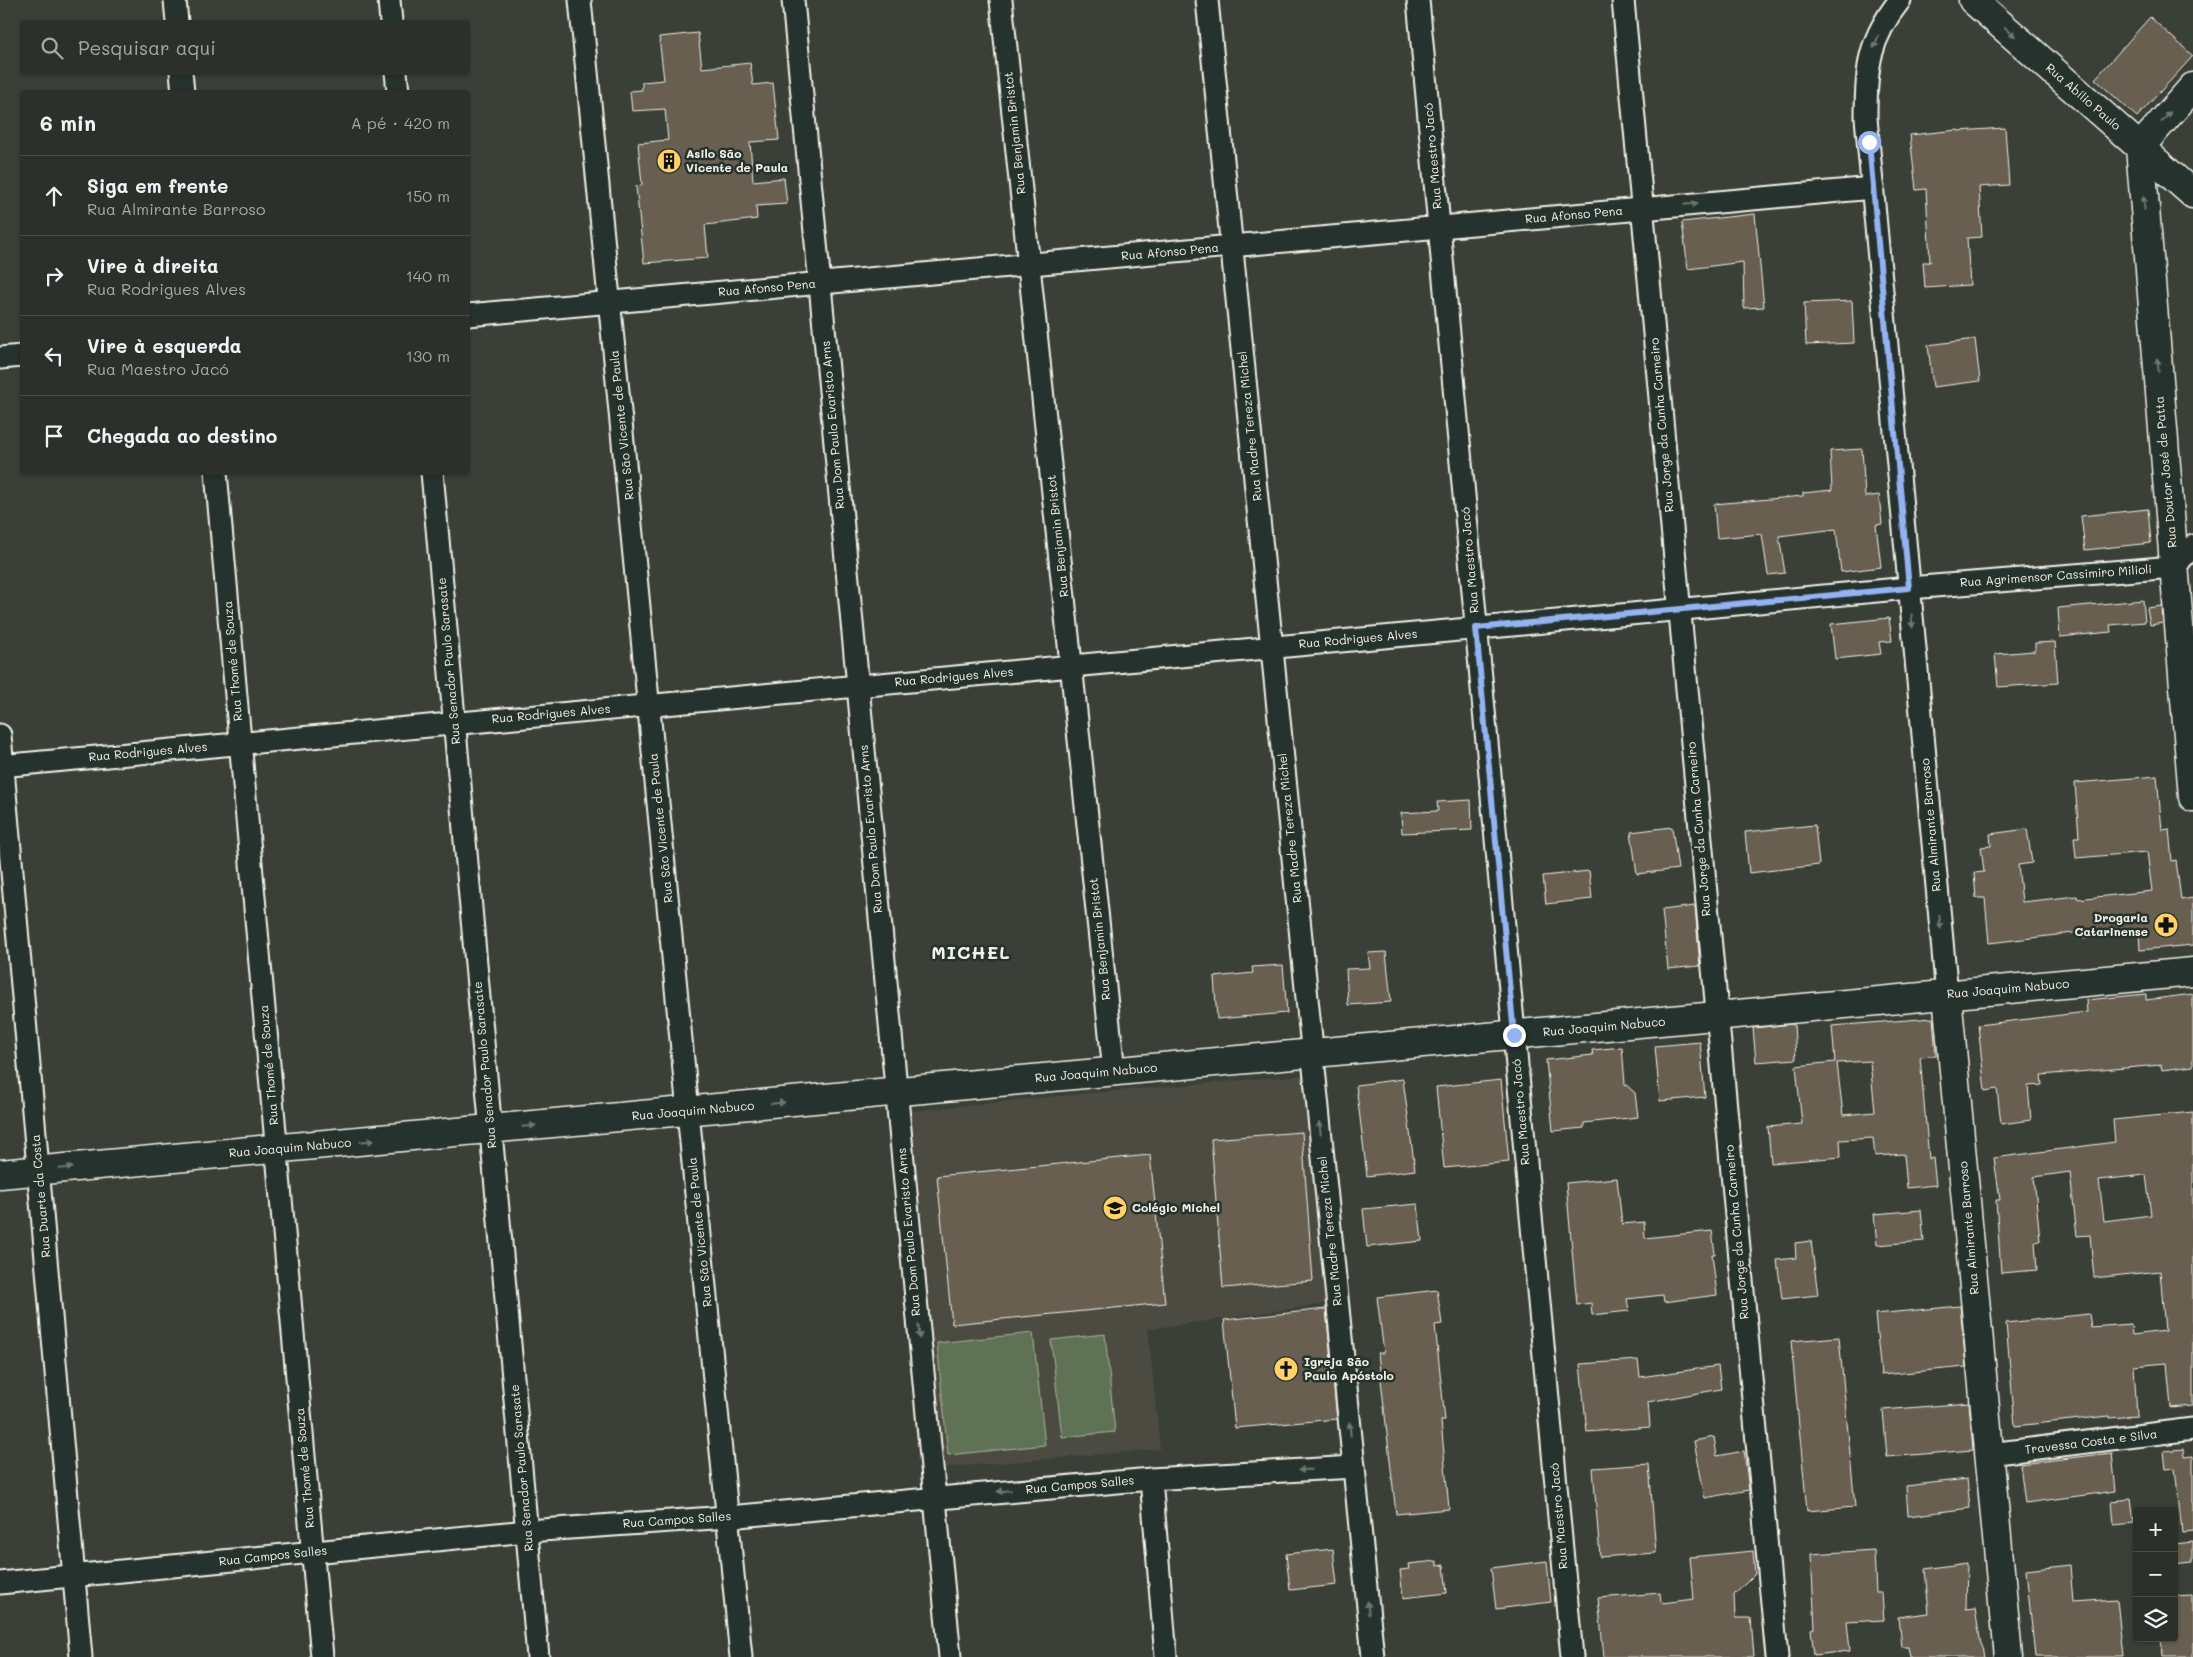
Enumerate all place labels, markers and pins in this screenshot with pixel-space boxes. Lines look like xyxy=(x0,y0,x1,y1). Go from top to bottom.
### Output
place label: Asilo São Vicente de Paula xyxy=(686,145,788,175)
building icon: Asilo São Vicente de Paula xyxy=(656,148,682,174)
place label: Drogaria Catarinense xyxy=(2075,909,2148,939)
pharmacy icon: Drogaria Catarinense xyxy=(2153,912,2179,938)
school or university icon: Colégio Michel xyxy=(1102,1195,1128,1221)
place label: Colégio Michel xyxy=(1132,1199,1220,1215)
place label: Igreja São Paulo Apóstolo xyxy=(1304,1353,1394,1383)
church icon: Igreja São Paulo Apóstolo xyxy=(1273,1356,1299,1382)

